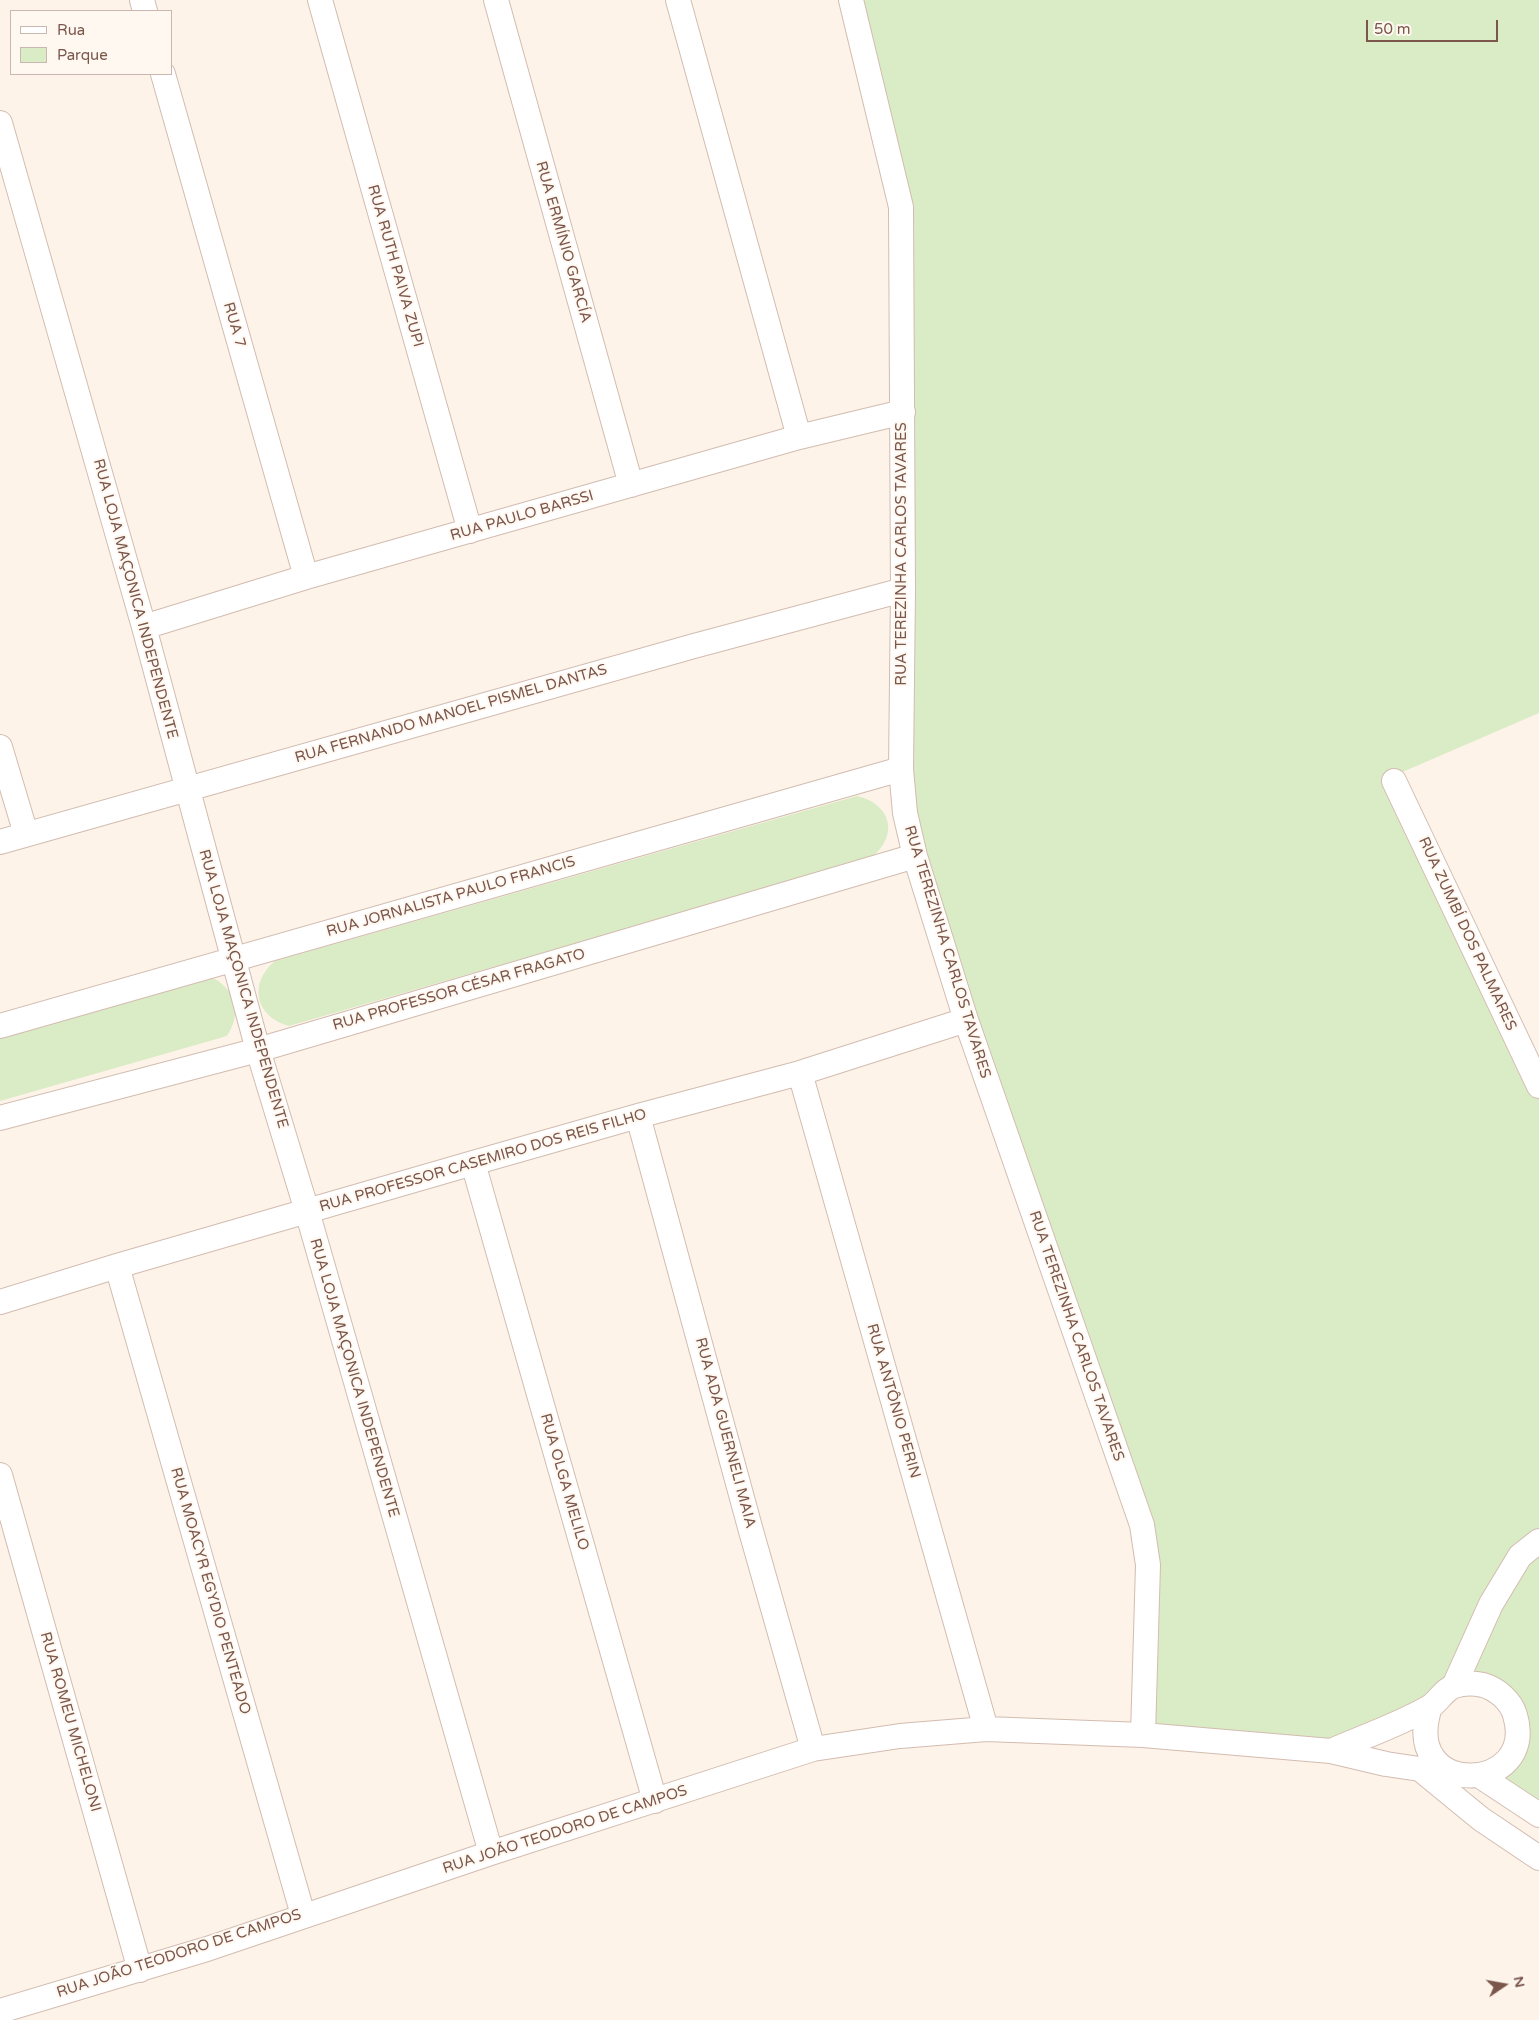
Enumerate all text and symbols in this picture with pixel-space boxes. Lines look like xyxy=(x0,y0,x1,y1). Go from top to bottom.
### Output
legend xyxy=(10,10,172,75)
scale bar xyxy=(1369,10,1502,42)
text: 50 m xyxy=(1374,20,1411,38)
text: Rua xyxy=(57,21,85,39)
text: Parque xyxy=(57,46,108,64)
street label: RUA ERMÍNIO GARCÍA xyxy=(531,159,595,325)
street label: RUA RUTH PAIVA ZUPI xyxy=(363,183,427,349)
street label: RUA 7 xyxy=(219,300,249,350)
street label: RUA TEREZINHA CARLOS TAVARES xyxy=(893,422,911,686)
street label: RUA LOJA MAÇONICA INDEPENDENTE xyxy=(89,457,181,741)
street label: RUA PAULO BARSSI xyxy=(448,487,596,545)
street label: RUA FERNANDO MANOEL PISMEL DANTAS xyxy=(293,661,609,767)
street label: RUA TEREZINHA CARLOS TAVARES xyxy=(900,823,994,1081)
street label: RUA ZUMBÍ DOS PALMARES xyxy=(1414,834,1520,1034)
street label: RUA LOJA MAÇONICA INDEPENDENTE xyxy=(194,847,292,1131)
street label: RUA JORNALISTA PAULO FRANCIS xyxy=(324,853,578,941)
street label: RUA PROFESSOR CÉSAR FRAGATO xyxy=(331,945,587,1035)
street label: RUA PROFESSOR CASEMIRO DOS REIS FILHO xyxy=(317,1106,649,1216)
street label: RUA TEREZINHA CARLOS TAVARES xyxy=(1025,1208,1127,1464)
street label: RUA LOJA MAÇONICA INDEPENDENTE xyxy=(305,1236,403,1520)
street label: RUA ANTÔNIO PERIN xyxy=(862,1322,924,1480)
street label: RUA ADA GUERNELI MAIA xyxy=(691,1336,759,1530)
street label: RUA OLGA MELILO xyxy=(536,1411,592,1553)
street label: RUA MOACYR EGYDIO PENTEADO xyxy=(166,1466,254,1716)
street label: RUA ROMEU MICHELONI xyxy=(36,1630,104,1814)
street label: RUA JOÃO TEODORO DE CAMPOS xyxy=(440,1782,690,1878)
street label: RUA JOÃO TEODORO DE CAMPOS xyxy=(54,1906,304,2002)
north arrow xyxy=(1479,1960,1529,2010)
text: N xyxy=(1510,1975,1529,1989)

